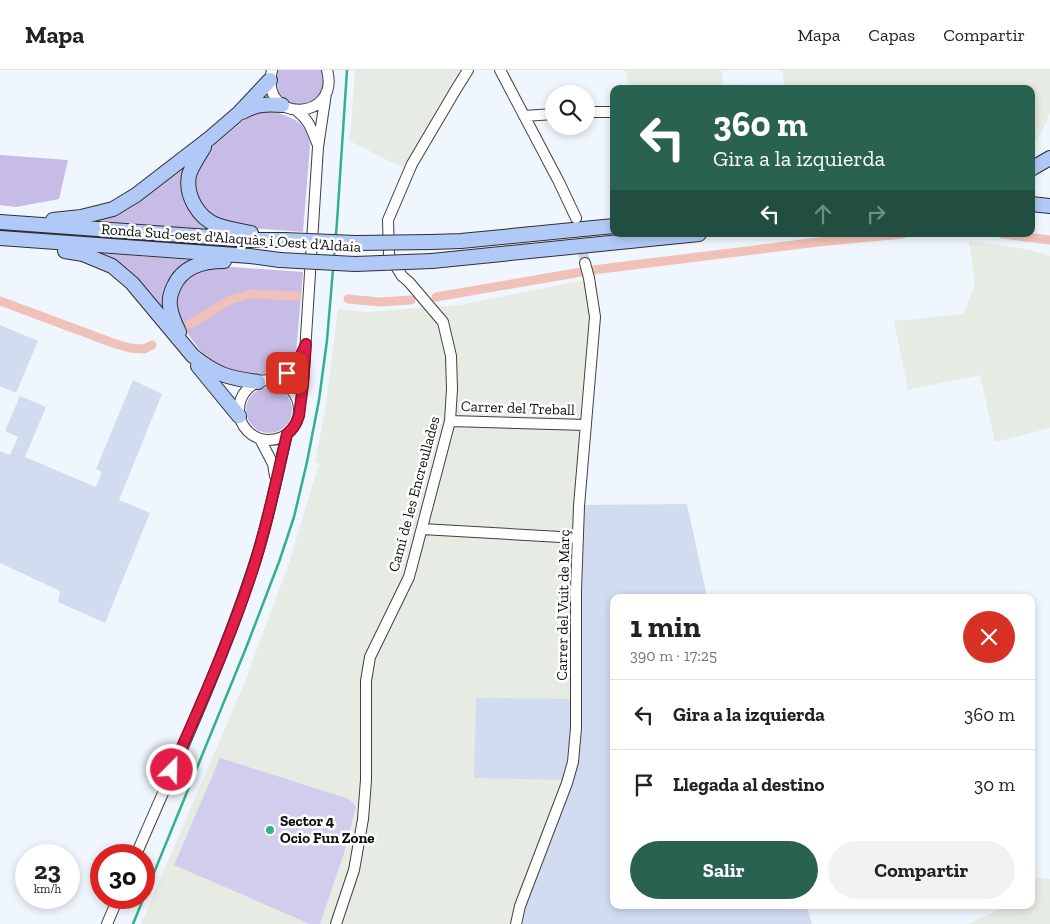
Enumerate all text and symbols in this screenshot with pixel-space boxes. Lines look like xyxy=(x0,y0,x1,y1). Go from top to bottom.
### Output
text: Mapa xyxy=(25,20,84,49)
text: Mapa xyxy=(797,24,840,46)
text: Capas xyxy=(868,24,915,46)
text: Compartir xyxy=(943,24,1025,46)
map controls xyxy=(545,85,595,135)
button: search xyxy=(545,85,595,135)
text: 360 m xyxy=(713,103,808,145)
icon: left xyxy=(630,105,695,170)
text: Gira a la izquierda xyxy=(713,145,885,172)
icon: left xyxy=(756,200,784,228)
icon: ahead xyxy=(809,200,837,228)
icon: right xyxy=(862,200,890,228)
street label: Ronda Sud-oest d'Alaquàs i Oest d'Aldaia xyxy=(100,220,362,256)
pin xyxy=(266,352,308,394)
icon: arrive xyxy=(273,359,301,387)
street label: Carrer del Treball xyxy=(461,397,575,419)
street label: Camí de les Encreullades xyxy=(385,414,443,574)
street label: Carrer del Vuit de Març xyxy=(553,529,573,681)
text: 1 min xyxy=(630,609,701,645)
button: close xyxy=(963,611,1015,663)
text: 390 m · 17:25 xyxy=(630,646,717,665)
icon: left xyxy=(630,701,658,729)
text: Gira a la izquierda xyxy=(673,703,825,726)
text: 360 m xyxy=(964,703,1015,726)
position arrow xyxy=(145,743,197,795)
icon: arrive xyxy=(630,771,658,799)
text: Llegada al destino xyxy=(673,773,824,796)
text: 30 m xyxy=(974,773,1015,796)
place label: Sector 4 Ocio Fun Zone xyxy=(280,812,375,847)
marker: Sector 4 Ocio Fun Zone xyxy=(264,824,276,836)
button: Salir xyxy=(630,841,818,899)
button: Compartir xyxy=(828,841,1015,899)
speed limit sign: 30 xyxy=(90,844,155,909)
text: 23 xyxy=(34,855,61,885)
text: km/h xyxy=(34,882,61,896)

